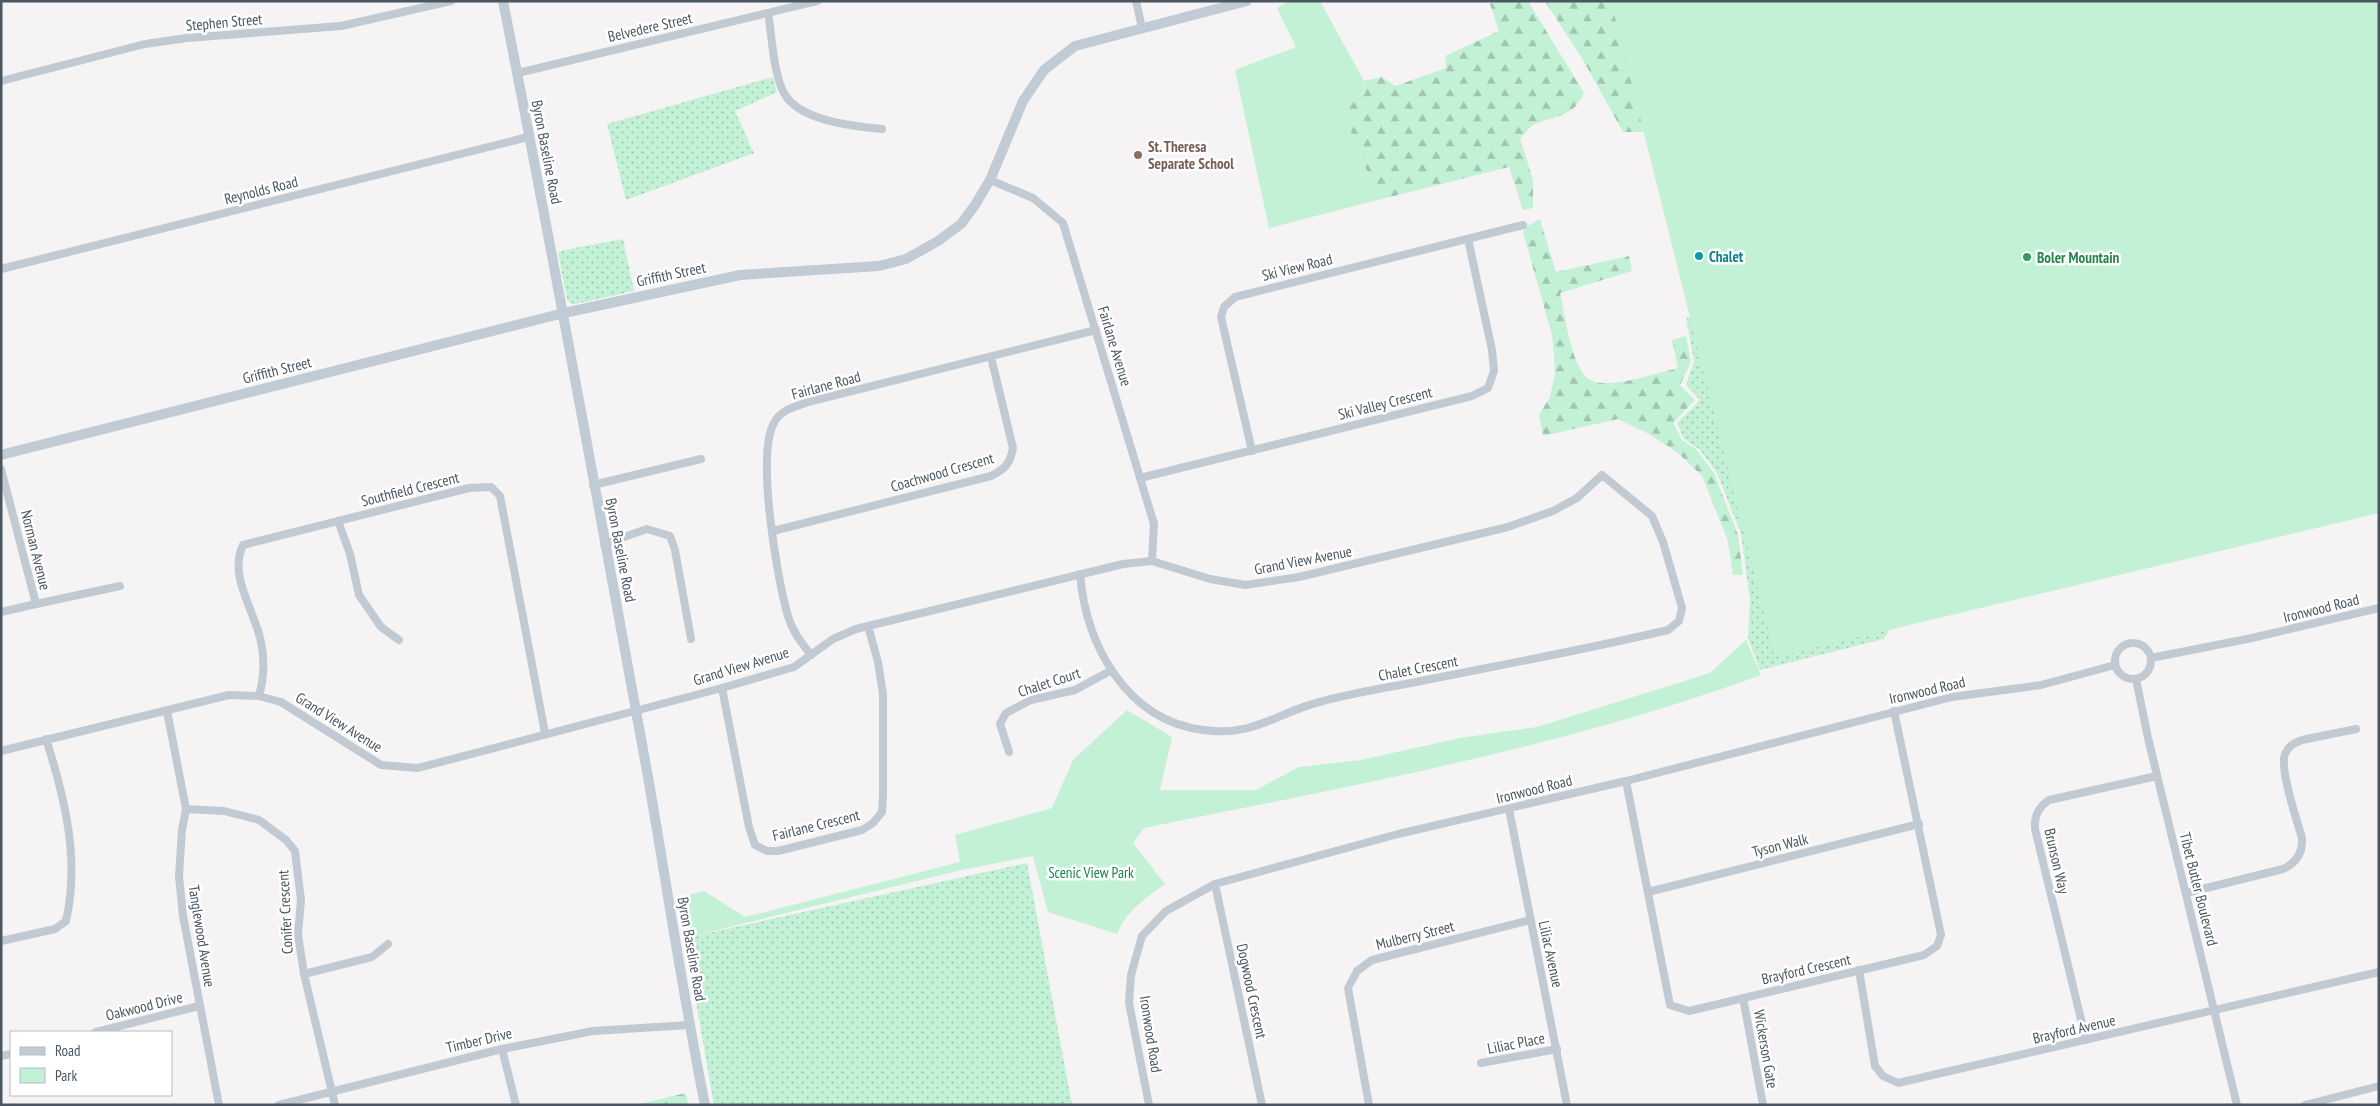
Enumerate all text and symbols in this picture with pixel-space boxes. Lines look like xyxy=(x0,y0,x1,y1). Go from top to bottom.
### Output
street label: Belvedere Street xyxy=(606,8,694,46)
street label: Stephen Street xyxy=(185,9,263,35)
street label: Byron Baseline Road xyxy=(528,98,566,206)
place label: St. Theresa Separate School xyxy=(1148,137,1234,173)
marker: St. Theresa Separate School xyxy=(1132,149,1144,161)
street label: Reynolds Road xyxy=(222,172,300,208)
place label: Chalet xyxy=(1709,247,1744,266)
place label: Boler Mountain xyxy=(2037,248,2120,267)
street label: Ski View Road xyxy=(1260,249,1334,285)
marker: Chalet xyxy=(1693,250,1705,262)
marker: Boler Mountain xyxy=(2021,251,2033,263)
street label: Griffith Street xyxy=(635,257,707,291)
street label: Fairlane Avenue xyxy=(1094,304,1136,388)
street label: Griffith Street xyxy=(241,352,313,388)
street label: Fairlane Road xyxy=(789,367,863,403)
street label: Ski Valley Crescent xyxy=(1336,382,1434,424)
street label: Coachwood Crescent xyxy=(888,448,996,496)
street label: Southfield Crescent xyxy=(359,468,461,510)
street label: Byron Baseline Road xyxy=(602,496,640,604)
street label: Norman Avenue xyxy=(17,508,55,592)
street label: Grand View Avenue xyxy=(1253,541,1353,579)
street label: Ironwood Road xyxy=(2281,589,2361,627)
street label: Grand View Avenue xyxy=(691,642,791,690)
street label: Chalet Crescent xyxy=(1377,651,1459,685)
street label: Chalet Court xyxy=(1015,663,1083,701)
street label: Ironwood Road xyxy=(1887,672,1967,708)
street label: Grand View Avenue xyxy=(292,688,386,756)
street label: Ironwood Road xyxy=(1494,770,1574,808)
street label: Fairlane Crescent xyxy=(770,805,862,845)
street label: Brunson Way xyxy=(2040,826,2074,896)
street label: Tyson Walk xyxy=(1750,829,1810,861)
street label: Tibet Butler Boulevard xyxy=(2176,830,2222,948)
park label: Scenic View Park xyxy=(1048,863,1134,882)
street label: Conifer Crescent xyxy=(273,870,297,954)
street label: Tanglewood Avenue xyxy=(185,884,219,988)
street label: Byron Baseline Road xyxy=(673,895,711,1003)
street label: Mulberry Street xyxy=(1374,916,1456,954)
street label: Liliac Avenue xyxy=(1535,919,1567,989)
street label: Dogwood Crescent xyxy=(1233,942,1271,1040)
street label: Brayford Crescent xyxy=(1760,950,1852,988)
street label: Oakwood Drive xyxy=(104,987,184,1025)
street label: Ironwood Road xyxy=(1136,994,1166,1074)
street label: Wickerson Gate xyxy=(1750,1008,1782,1090)
street label: Brayford Avenue xyxy=(2031,1010,2117,1048)
street label: Timber Drive xyxy=(444,1023,514,1057)
street label: Liliac Place xyxy=(1486,1028,1546,1058)
legend xyxy=(10,1031,172,1096)
text: Road xyxy=(55,1041,81,1060)
text: Park xyxy=(55,1066,77,1085)

